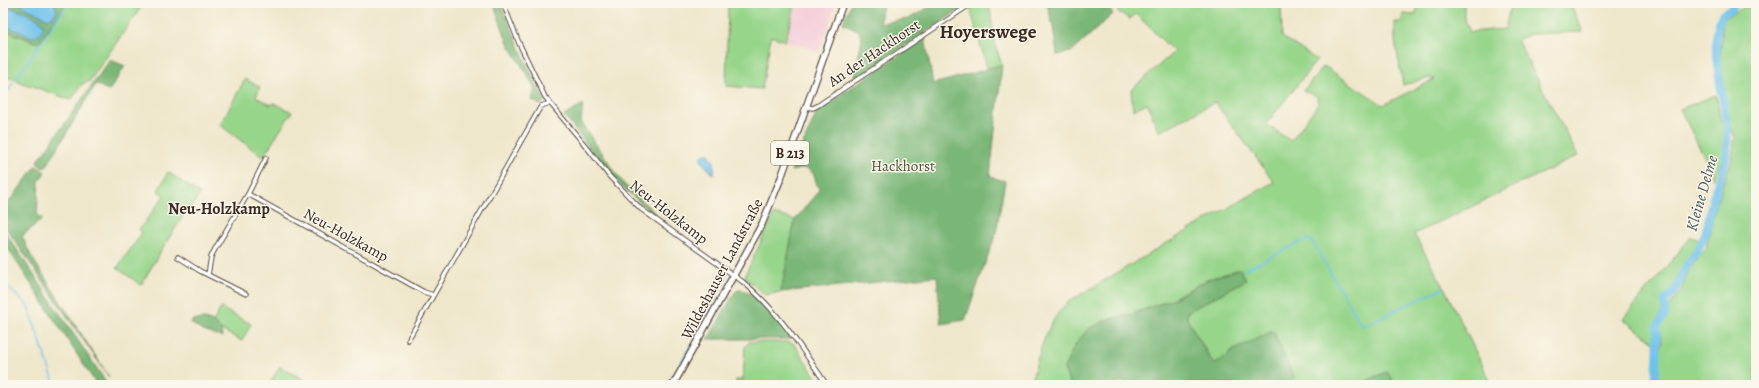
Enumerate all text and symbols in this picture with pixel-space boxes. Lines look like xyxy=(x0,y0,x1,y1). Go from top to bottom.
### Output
street label: An der Hackhorst xyxy=(823,15,924,92)
district label: Hoyerswege xyxy=(940,19,1037,45)
road number: B 213 xyxy=(771,141,809,165)
water label: Kleine Delme xyxy=(1681,152,1723,234)
park label: Hackhorst xyxy=(871,156,935,176)
street label: Neu-Holzkamp xyxy=(626,175,712,249)
street label: Wildeshauser Landstraße xyxy=(676,195,768,344)
district label: Neu-Holzkamp xyxy=(168,198,270,220)
street label: Neu-Holzkamp xyxy=(300,203,392,267)

